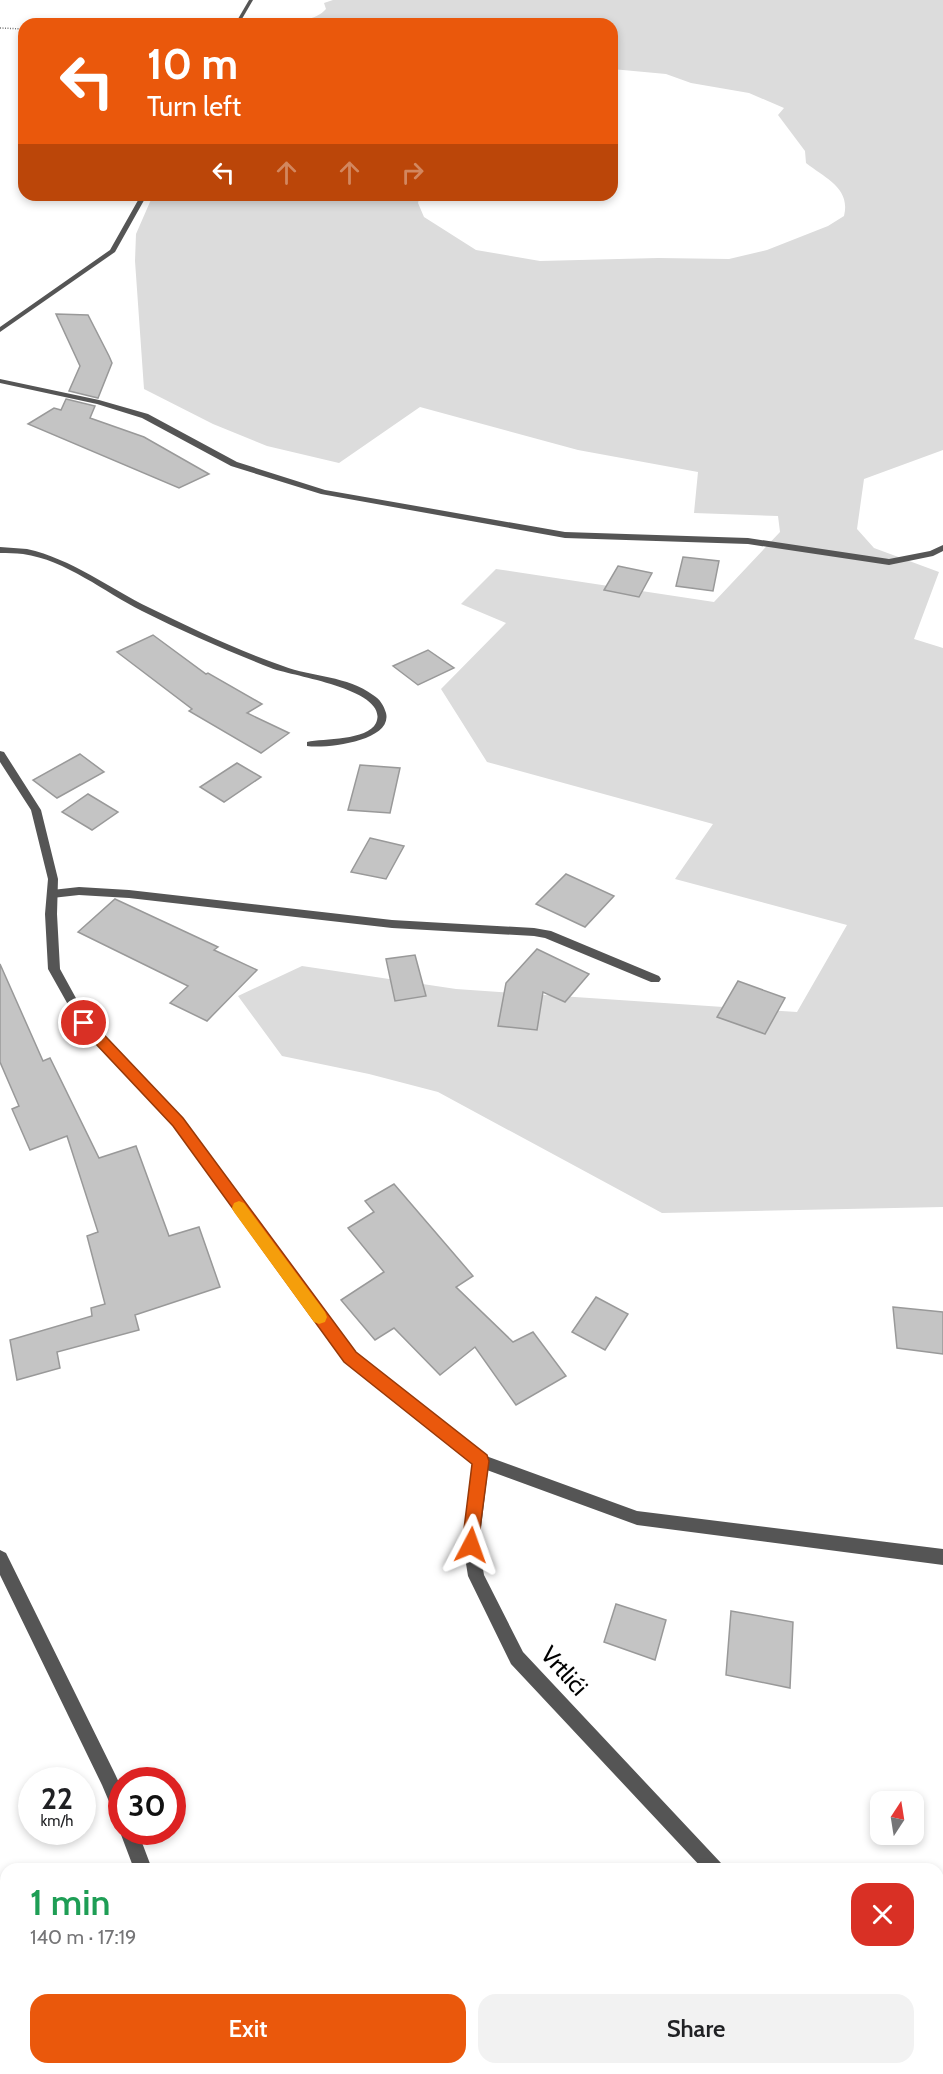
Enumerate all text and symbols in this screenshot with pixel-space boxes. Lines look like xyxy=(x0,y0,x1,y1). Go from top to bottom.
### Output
text: 10 m xyxy=(147,38,238,90)
icon: left xyxy=(48,42,126,120)
text: Turn left xyxy=(147,90,241,123)
icon: left xyxy=(207,156,240,189)
icon: ahead xyxy=(270,156,303,189)
icon: ahead xyxy=(333,156,366,189)
icon: right xyxy=(396,156,429,189)
pin xyxy=(58,997,109,1048)
icon: arrive xyxy=(67,1006,100,1039)
position arrow xyxy=(439,1513,503,1577)
street label: Vrtlići xyxy=(535,1640,594,1701)
speed limit sign: 30 xyxy=(108,1767,186,1845)
text: 22 xyxy=(41,1780,73,1817)
north arrow xyxy=(870,1791,924,1845)
map controls xyxy=(870,1791,924,1845)
text: km/h xyxy=(41,1812,73,1830)
text: 1 min xyxy=(30,1880,110,1924)
button: close xyxy=(851,1883,914,1946)
text: 140 m · 17:19 xyxy=(30,1925,136,1949)
button: Exit xyxy=(30,1994,466,2063)
button: Share xyxy=(478,1994,914,2063)

